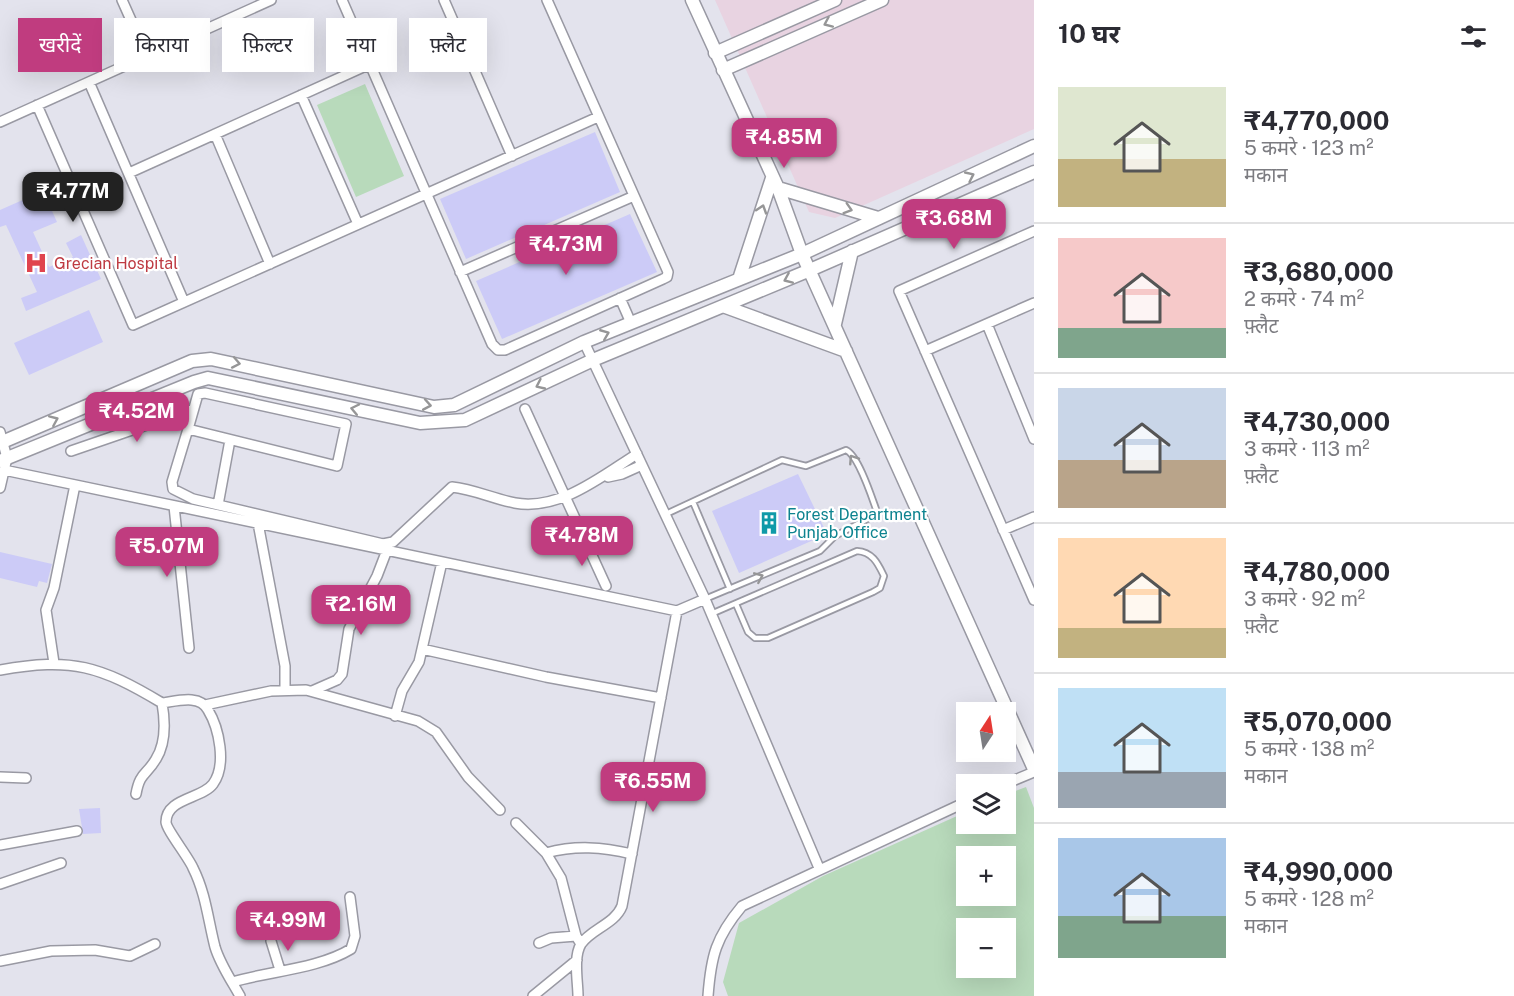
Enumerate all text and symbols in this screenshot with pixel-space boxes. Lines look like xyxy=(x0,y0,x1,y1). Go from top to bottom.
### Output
one-way arrow xyxy=(824,16,835,28)
chip: खरीदें xyxy=(18,18,102,72)
chip: किराया xyxy=(114,18,210,72)
chip: फ़िल्टर xyxy=(222,18,314,72)
chip: नया xyxy=(326,18,397,72)
chip: फ़्लैट xyxy=(409,18,487,72)
text: 10 घर xyxy=(1058,18,1120,49)
icon: filters xyxy=(1457,20,1490,53)
text: ₹4,770,000 xyxy=(1244,105,1389,136)
icon: home xyxy=(1106,111,1178,183)
pin: ₹4.85M xyxy=(735,118,833,169)
text: ₹4.85M xyxy=(746,125,822,149)
text: 5 कमरे · 123 m² xyxy=(1244,136,1374,160)
text: मकान xyxy=(1244,163,1288,187)
pin: ₹4.77M xyxy=(24,172,122,223)
one-way arrow xyxy=(963,172,974,184)
text: ₹4.77M xyxy=(36,179,110,203)
pin: ₹3.68M xyxy=(905,199,1003,250)
one-way arrow xyxy=(842,202,853,214)
one-way arrow xyxy=(755,204,768,215)
text: ₹3.68M xyxy=(916,206,992,230)
pin: ₹4.73M xyxy=(517,225,615,276)
text: ₹4.73M xyxy=(529,232,603,256)
hospital icon: Grecian Hospital xyxy=(23,250,49,276)
place label: Grecian Hospital xyxy=(54,254,178,273)
text: ₹3,680,000 xyxy=(1244,256,1394,287)
icon: home xyxy=(1106,262,1178,334)
one-way arrow xyxy=(783,272,794,284)
text: 2 कमरे · 74 m² xyxy=(1244,287,1364,311)
text: फ़्लैट xyxy=(1244,314,1279,338)
one-way arrow xyxy=(599,329,610,341)
one-way arrow xyxy=(231,356,241,369)
one-way arrow xyxy=(536,378,547,390)
pin: ₹4.52M xyxy=(88,392,186,443)
one-way arrow xyxy=(421,398,431,411)
text: ₹4.52M xyxy=(99,399,175,423)
one-way arrow xyxy=(350,403,360,416)
text: ₹4,730,000 xyxy=(1244,406,1390,437)
icon: home xyxy=(1106,412,1178,484)
one-way arrow xyxy=(48,415,59,427)
text: 3 कमरे · 113 m² xyxy=(1244,437,1370,461)
one-way arrow xyxy=(850,454,861,465)
text: फ़्लैट xyxy=(1244,464,1279,488)
place label: Forest Department Punjab Office xyxy=(787,505,927,542)
building icon: Forest Department Punjab Office xyxy=(756,510,782,536)
pin: ₹4.78M xyxy=(533,516,631,567)
text: ₹4.78M xyxy=(545,523,619,547)
pin: ₹5.07M xyxy=(118,527,216,578)
text: ₹5.07M xyxy=(129,534,205,558)
text: ₹4,780,000 xyxy=(1244,556,1390,587)
icon: home xyxy=(1106,562,1178,634)
one-way arrow xyxy=(753,572,764,584)
pin: ₹2.16M xyxy=(312,585,410,636)
text: 3 कमरे · 92 m² xyxy=(1244,587,1365,611)
text: ₹2.16M xyxy=(325,592,397,616)
text: फ़्लैट xyxy=(1244,614,1279,638)
north arrow xyxy=(956,702,1016,762)
map controls xyxy=(956,702,1016,978)
text: ₹5,070,000 xyxy=(1244,706,1392,737)
icon: home xyxy=(1106,712,1178,784)
text: 5 कमरे · 138 m² xyxy=(1244,737,1374,761)
pin: ₹6.55M xyxy=(604,762,702,813)
text: मकान xyxy=(1244,764,1288,788)
text: ₹6.55M xyxy=(615,769,691,793)
button: layers xyxy=(956,774,1016,834)
button: + xyxy=(956,846,1016,906)
text: ₹4,990,000 xyxy=(1244,856,1393,887)
icon: home xyxy=(1106,862,1178,934)
text: 5 कमरे · 128 m² xyxy=(1244,887,1374,911)
pin: ₹4.99M xyxy=(239,901,337,952)
text: ₹4.99M xyxy=(250,908,326,932)
text: मकान xyxy=(1244,914,1288,938)
button: − xyxy=(956,918,1016,978)

